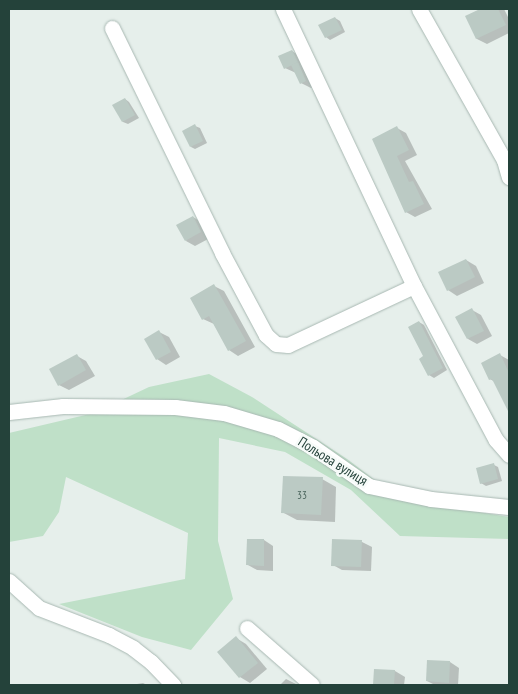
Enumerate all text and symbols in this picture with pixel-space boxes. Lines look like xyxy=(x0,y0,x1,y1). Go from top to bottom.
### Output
street label: Польова вулиця xyxy=(295,433,371,489)
house number: 33 xyxy=(297,488,307,502)

